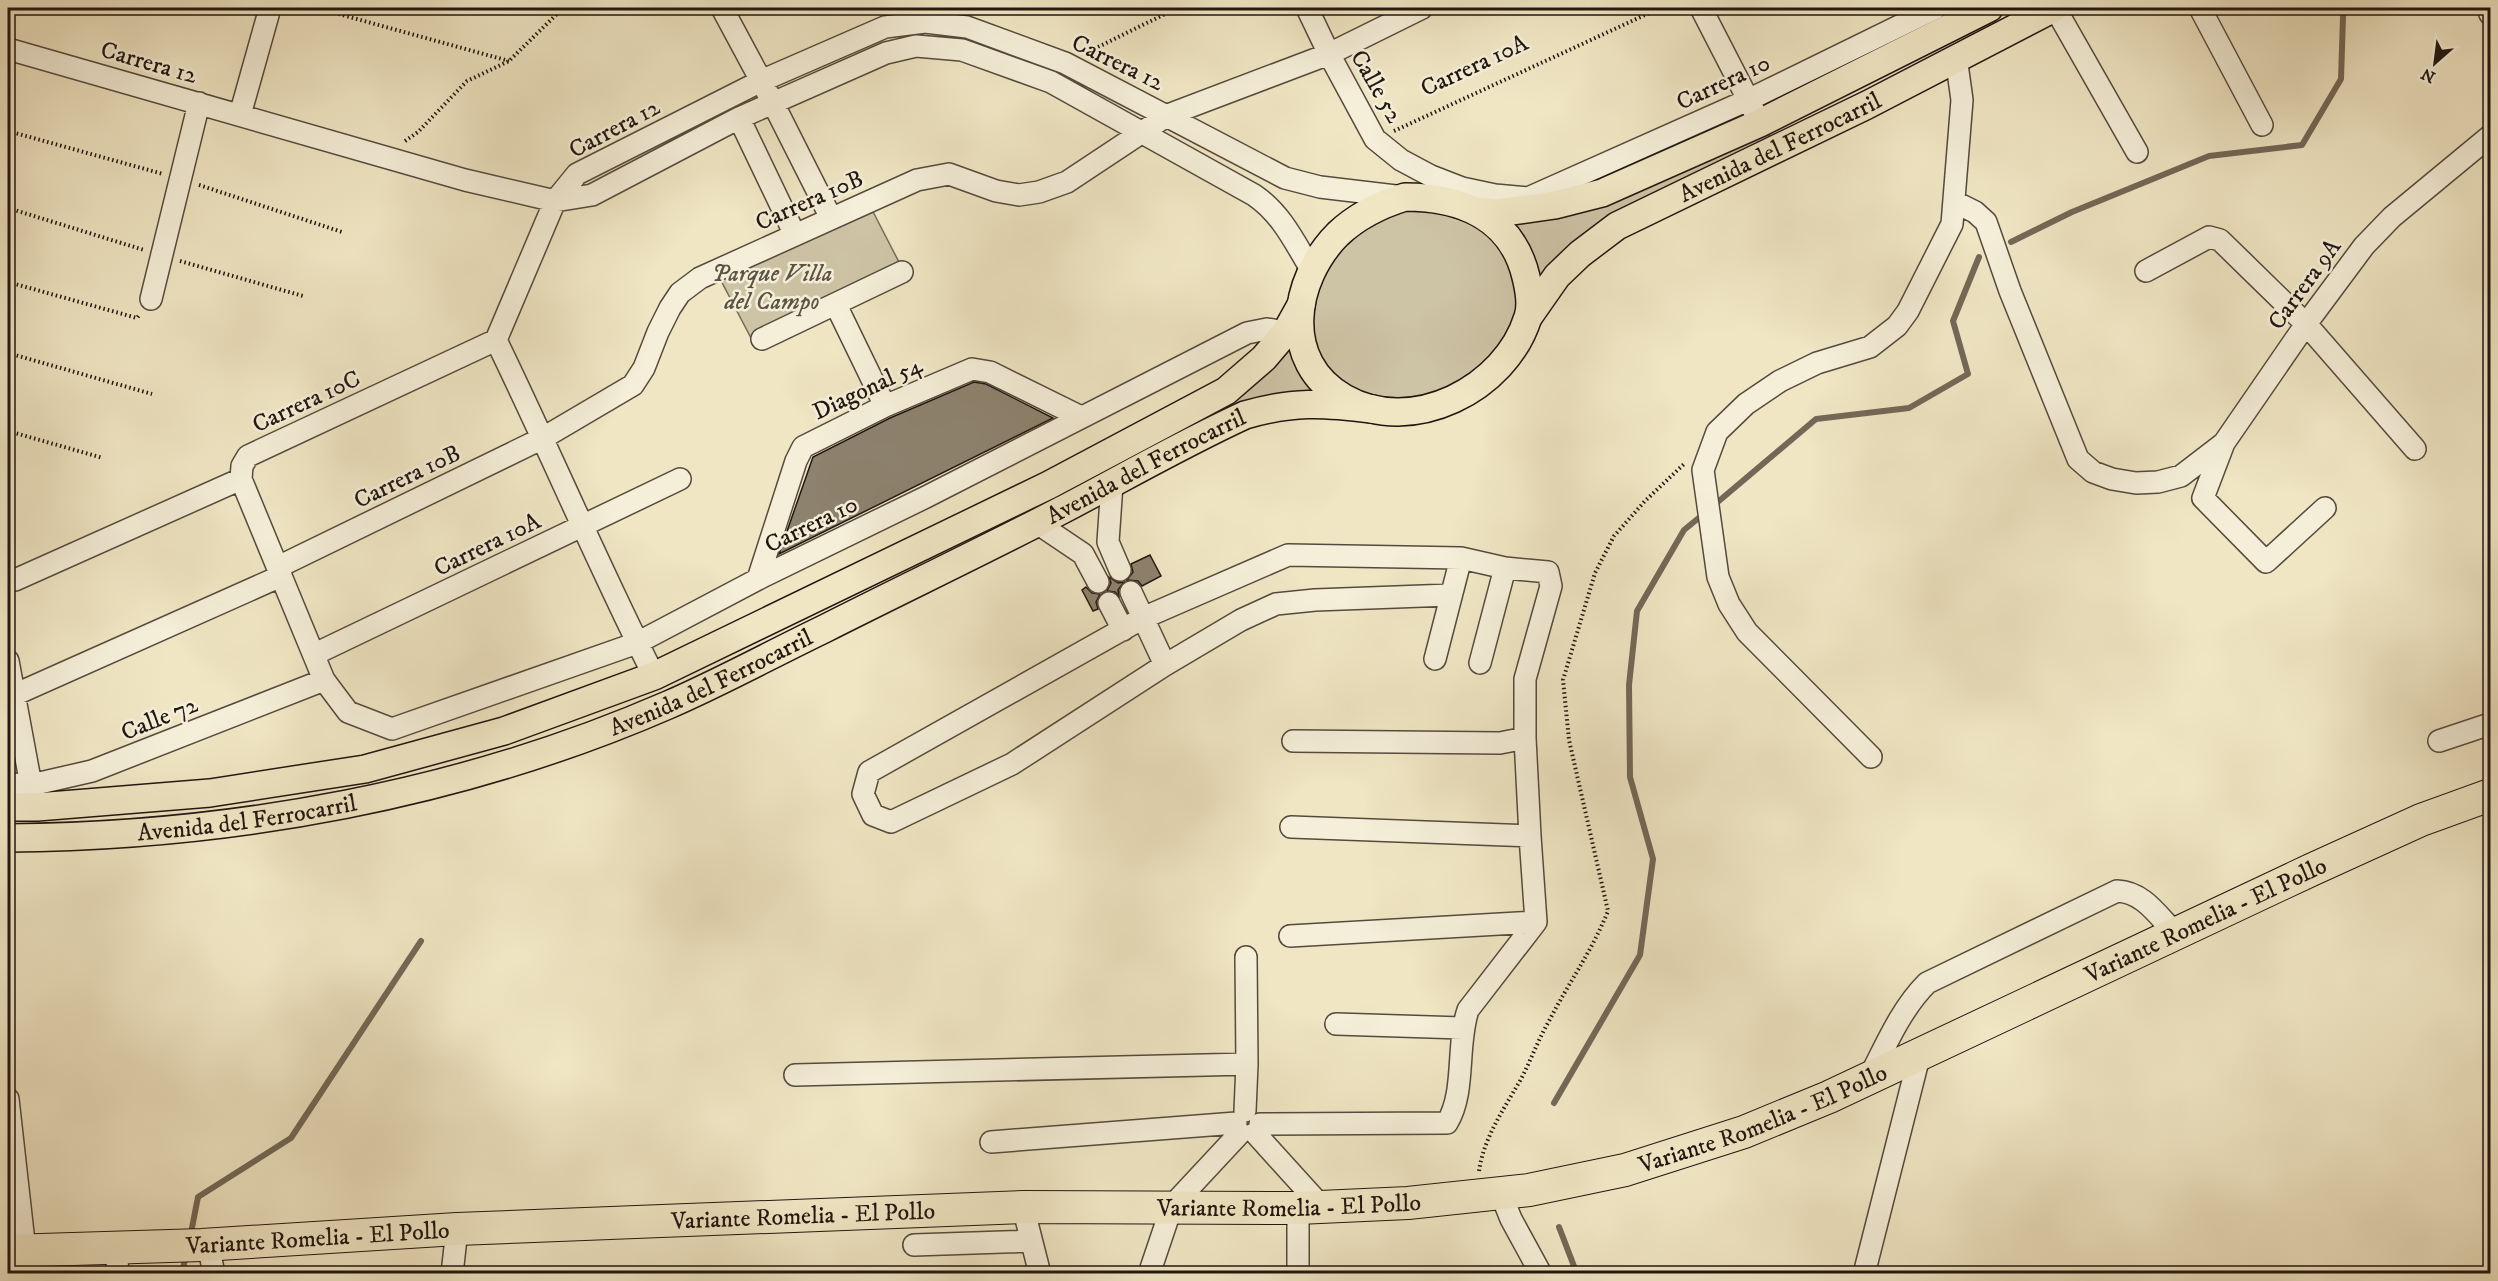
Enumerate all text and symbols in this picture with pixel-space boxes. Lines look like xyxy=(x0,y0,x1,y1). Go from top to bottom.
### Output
street label: Carrera 12 xyxy=(1067,28,1169,98)
street label: Carrera 10A xyxy=(1416,28,1534,104)
north arrow xyxy=(2405,33,2465,93)
street label: Carrera 12 xyxy=(97,35,201,91)
street label: Calle 52 xyxy=(1343,45,1409,129)
street label: Carrera 10 xyxy=(1672,48,1775,118)
text: N xyxy=(2418,63,2439,87)
street label: Avenida del Ferrocarril xyxy=(1674,86,1887,210)
street label: Carrera 12 xyxy=(564,92,665,165)
street label: Carrera 10B xyxy=(751,164,868,238)
street label: Carrera 9A xyxy=(2262,233,2348,336)
park label: Parque Villa del Campo xyxy=(712,259,832,317)
street label: Diagonal 54 xyxy=(808,350,928,427)
street label: Carrera 10C xyxy=(248,364,365,440)
street label: Avenida del Ferrocarril xyxy=(1041,402,1251,532)
street label: Carrera 10B xyxy=(349,438,466,516)
street label: Carrera 10 xyxy=(760,490,863,560)
street label: Carrera 10A xyxy=(429,506,546,584)
street label: Avenida del Ferrocarril xyxy=(605,623,819,744)
street label: Calle 72 xyxy=(117,690,202,748)
street label: Avenida del Ferrocarril xyxy=(136,788,360,848)
street label: Variante Romelia - El Pollo xyxy=(2079,851,2332,991)
street label: Variante Romelia - El Pollo xyxy=(1634,1058,1892,1181)
street label: Variante Romelia - El Pollo xyxy=(1156,1188,1423,1224)
street label: Variante Romelia - El Pollo xyxy=(670,1196,936,1237)
street label: Variante Romelia - El Pollo xyxy=(184,1216,450,1262)

